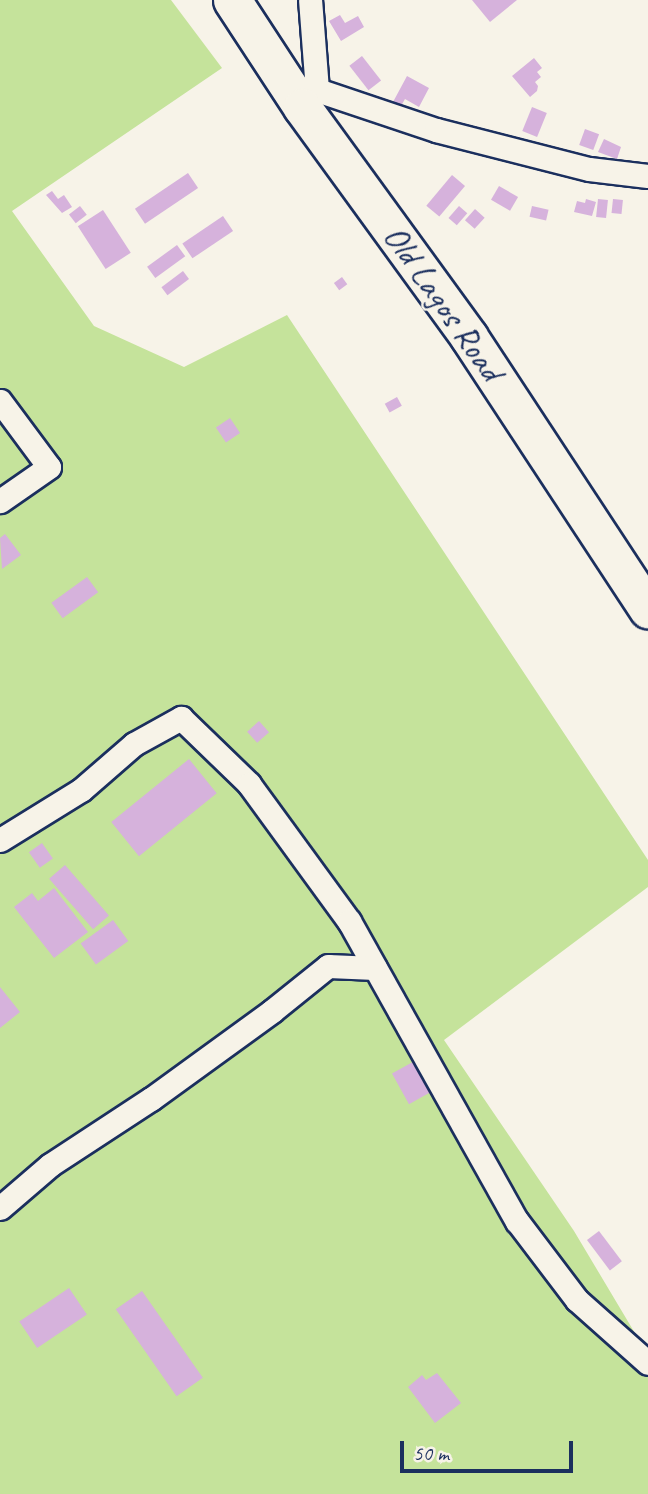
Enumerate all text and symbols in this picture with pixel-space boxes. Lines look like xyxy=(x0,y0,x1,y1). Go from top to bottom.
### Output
street label: Old Lagos Road xyxy=(374,217,512,389)
scale bar xyxy=(403,1428,576,1472)
text: 50 m xyxy=(413,1440,449,1466)

